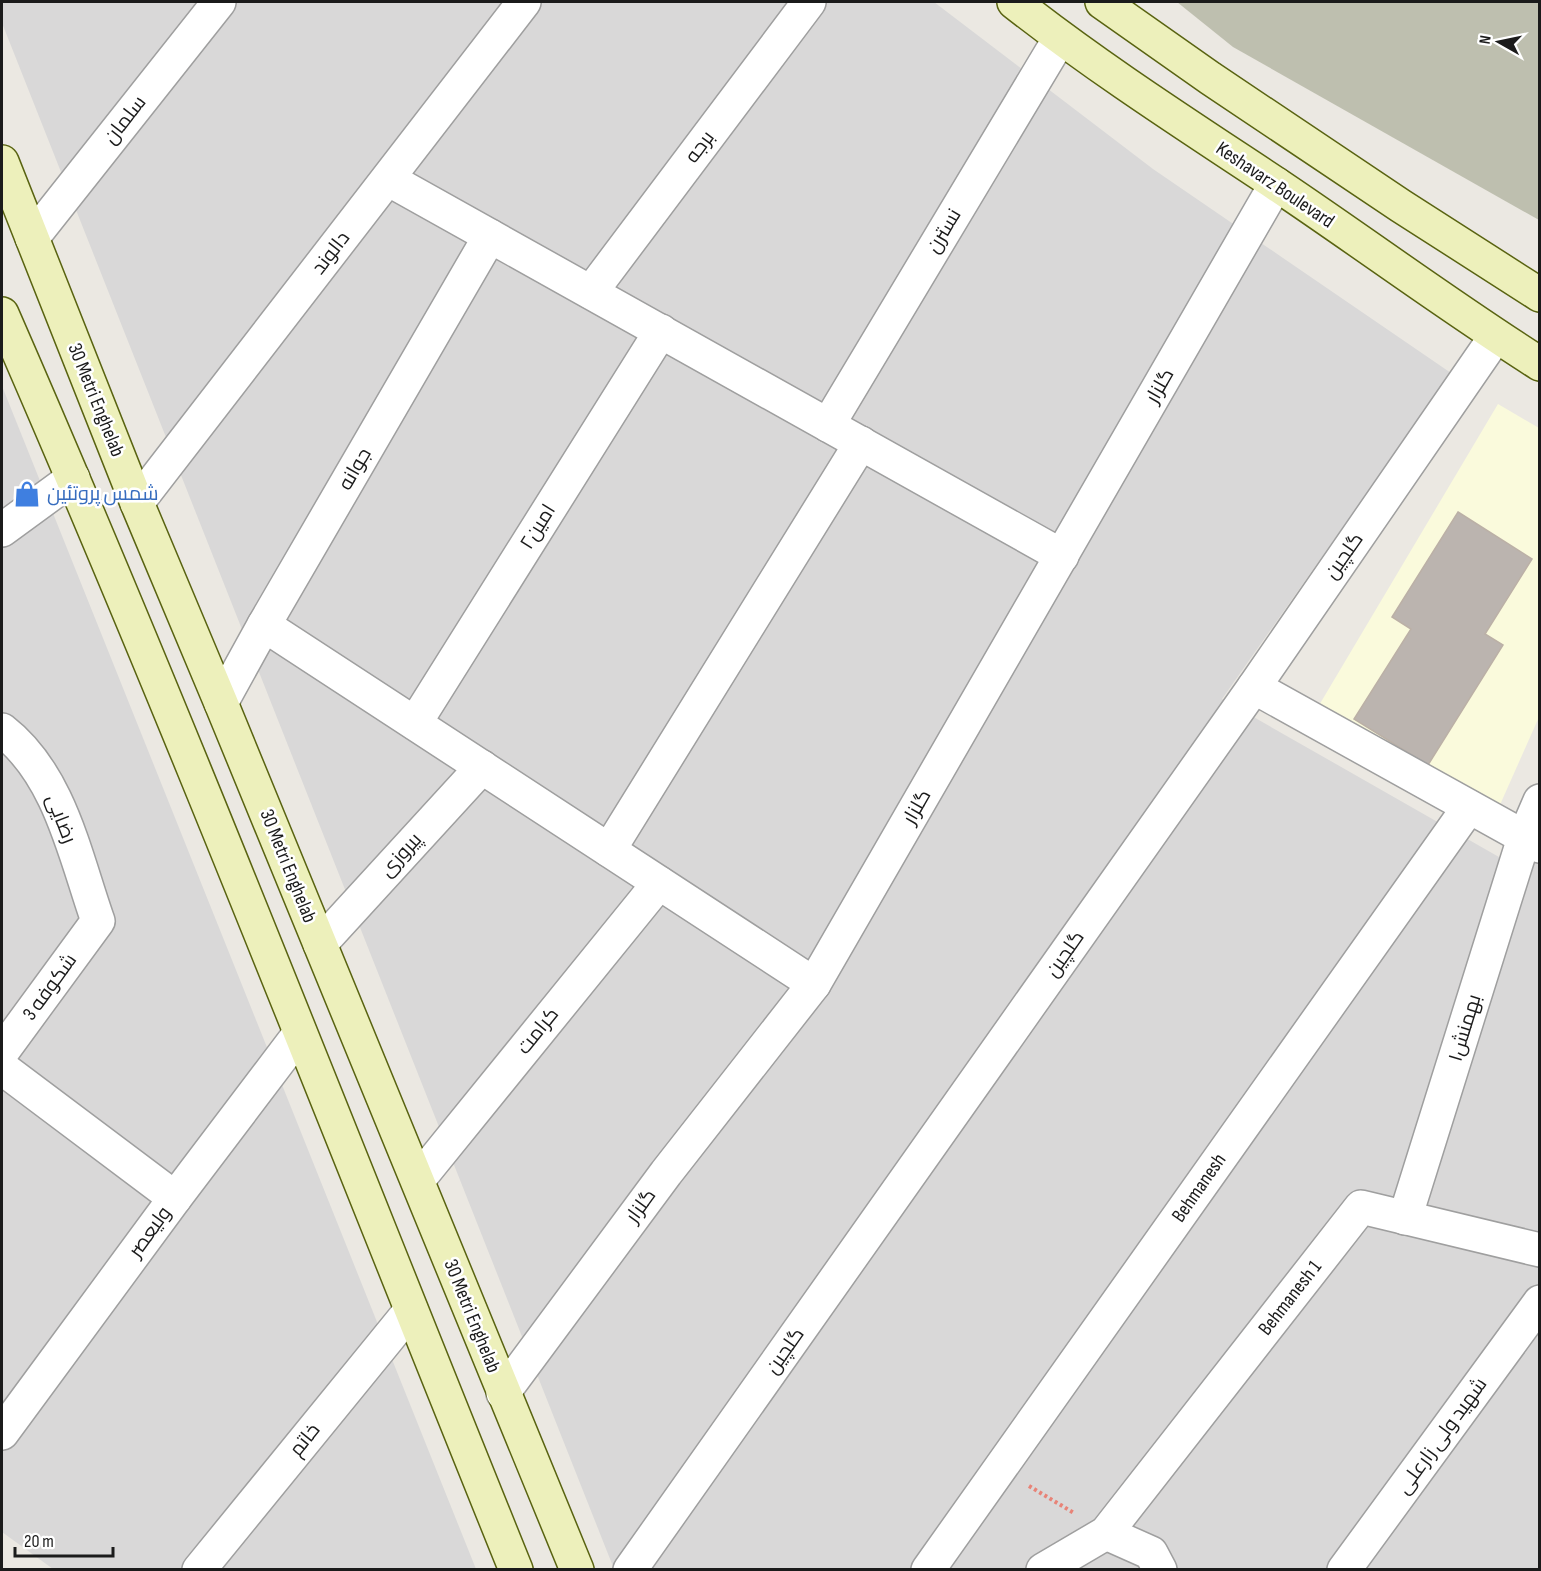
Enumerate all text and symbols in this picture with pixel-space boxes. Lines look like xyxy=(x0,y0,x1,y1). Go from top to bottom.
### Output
north arrow xyxy=(1469,12,1529,72)
text: N xyxy=(1476,34,1496,46)
street label: سلمان xyxy=(98,91,152,149)
street label: برجه xyxy=(680,126,720,168)
street label: Keshavarz Boulevard xyxy=(1211,137,1339,233)
street label: نسترن xyxy=(921,204,967,258)
street label: دالوند xyxy=(307,227,355,279)
street label: 30 Metri Enghelab xyxy=(62,340,130,460)
street label: گلزار xyxy=(1140,364,1179,409)
street label: جوانه xyxy=(333,444,377,494)
shop icon: شمس پروتئین xyxy=(12,479,42,509)
place label: شمس پروتئین xyxy=(47,482,158,506)
street label: امین۲ xyxy=(515,500,561,554)
street label: گلچین xyxy=(1319,528,1369,584)
street label: گلزار xyxy=(897,785,936,830)
street label: رضایی xyxy=(41,791,81,847)
street label: 30 Metri Enghelab xyxy=(254,806,322,926)
street label: پیروزی xyxy=(375,827,428,882)
street label: گلچین xyxy=(1040,926,1090,982)
street label: شکوفه 3 xyxy=(18,949,82,1025)
street label: بهمنش۱ xyxy=(1443,991,1487,1065)
street label: کرامت xyxy=(512,1003,564,1059)
street label: Behmanesh xyxy=(1167,1149,1231,1227)
street label: گلزار xyxy=(620,1184,661,1229)
street label: ولیعصر xyxy=(123,1202,177,1263)
street label: 30 Metri Enghelab xyxy=(438,1256,506,1376)
street label: Behmanesh 1 xyxy=(1253,1256,1327,1340)
street label: گلچین xyxy=(760,1323,810,1379)
street label: شهید ولی زارعلی xyxy=(1392,1373,1492,1499)
street label: خاتم xyxy=(284,1419,326,1462)
scale bar xyxy=(15,1520,112,1558)
text: 20 m xyxy=(24,1531,54,1552)

